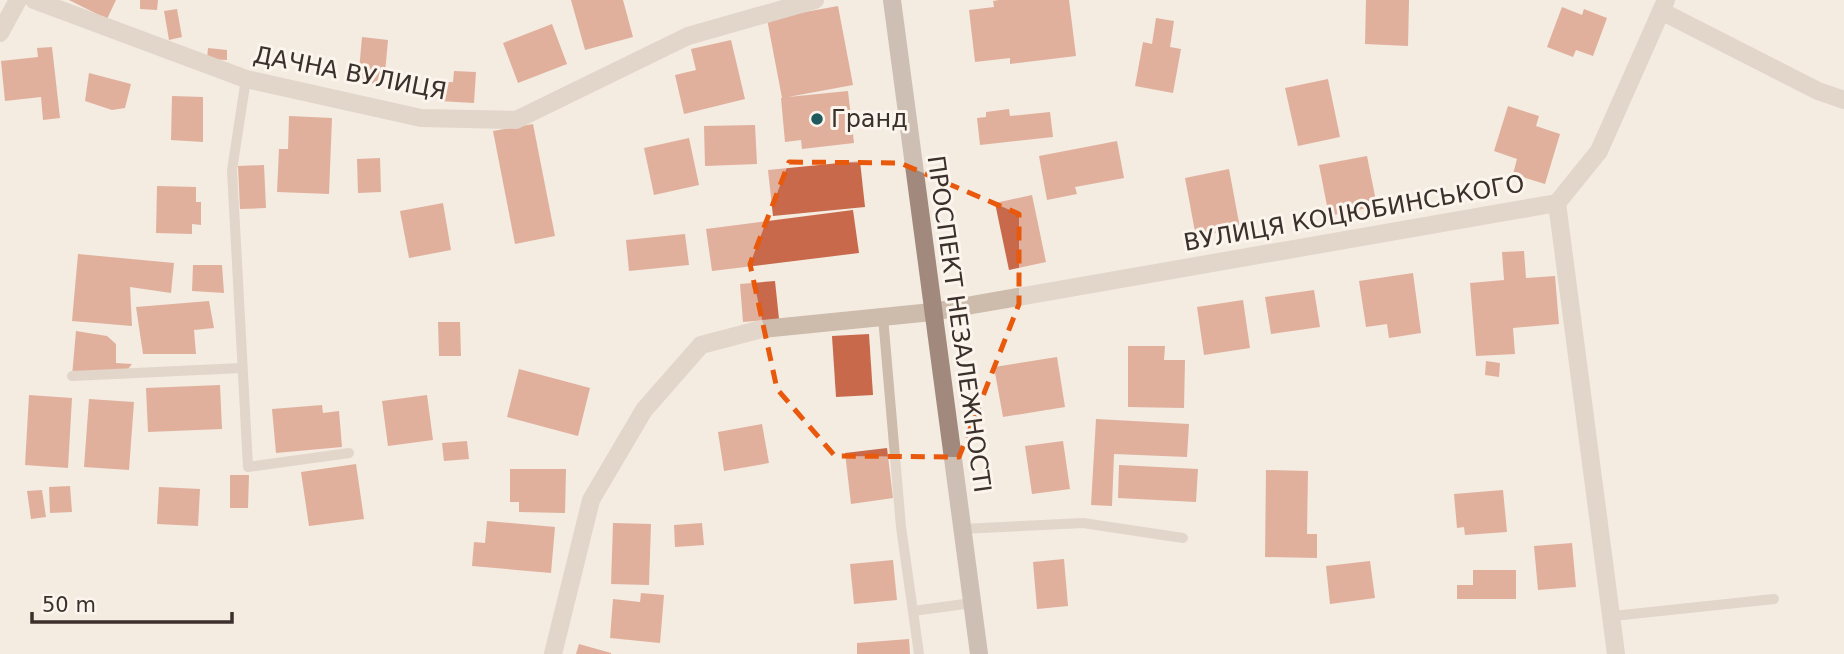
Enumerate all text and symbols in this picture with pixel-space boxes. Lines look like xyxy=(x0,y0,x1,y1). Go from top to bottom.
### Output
street label: ДАЧНА ВУЛИЦЯ xyxy=(251,41,449,105)
place label: Гранд xyxy=(831,105,908,133)
marker: Гранд xyxy=(809,111,825,127)
street label: ПРОСПЕКТ НЕЗАЛЕЖНОСТІ xyxy=(921,154,997,494)
street label: ВУЛИЦЯ КОЦЮБИНСЬКОГО xyxy=(1181,169,1527,257)
scale bar xyxy=(32,580,231,624)
text: 50 m xyxy=(42,593,96,617)

